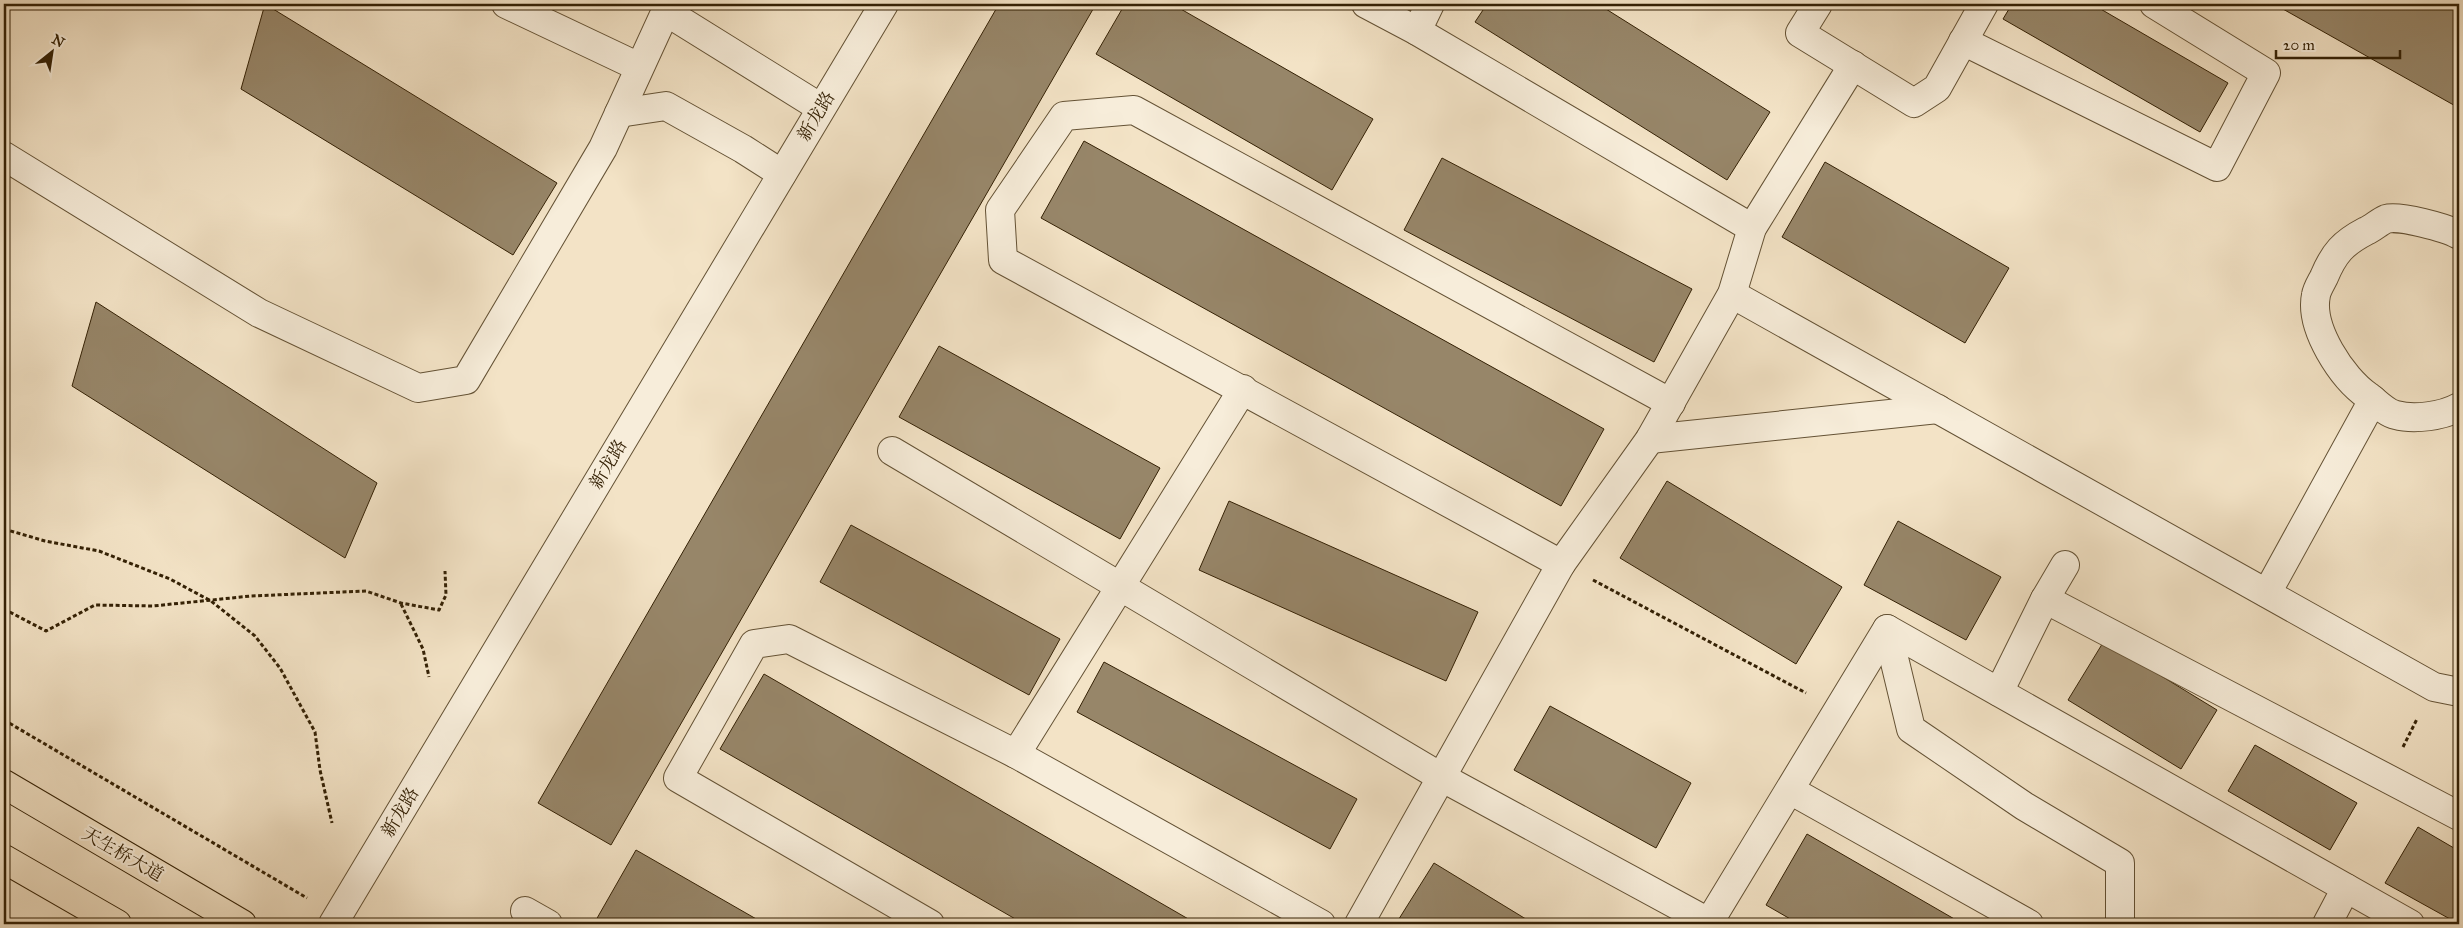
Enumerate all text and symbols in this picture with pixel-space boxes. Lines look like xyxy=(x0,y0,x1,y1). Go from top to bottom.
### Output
north arrow xyxy=(28,28,78,78)
scale bar xyxy=(2276,28,2399,60)
text: N xyxy=(49,31,68,52)
text: 20 m xyxy=(2283,36,2315,54)
street label: 新龙路 xyxy=(793,87,839,145)
street label: 新龙路 xyxy=(585,435,631,493)
street label: 新龙路 xyxy=(377,783,423,841)
street label: 天生桥大道 xyxy=(79,822,167,886)

